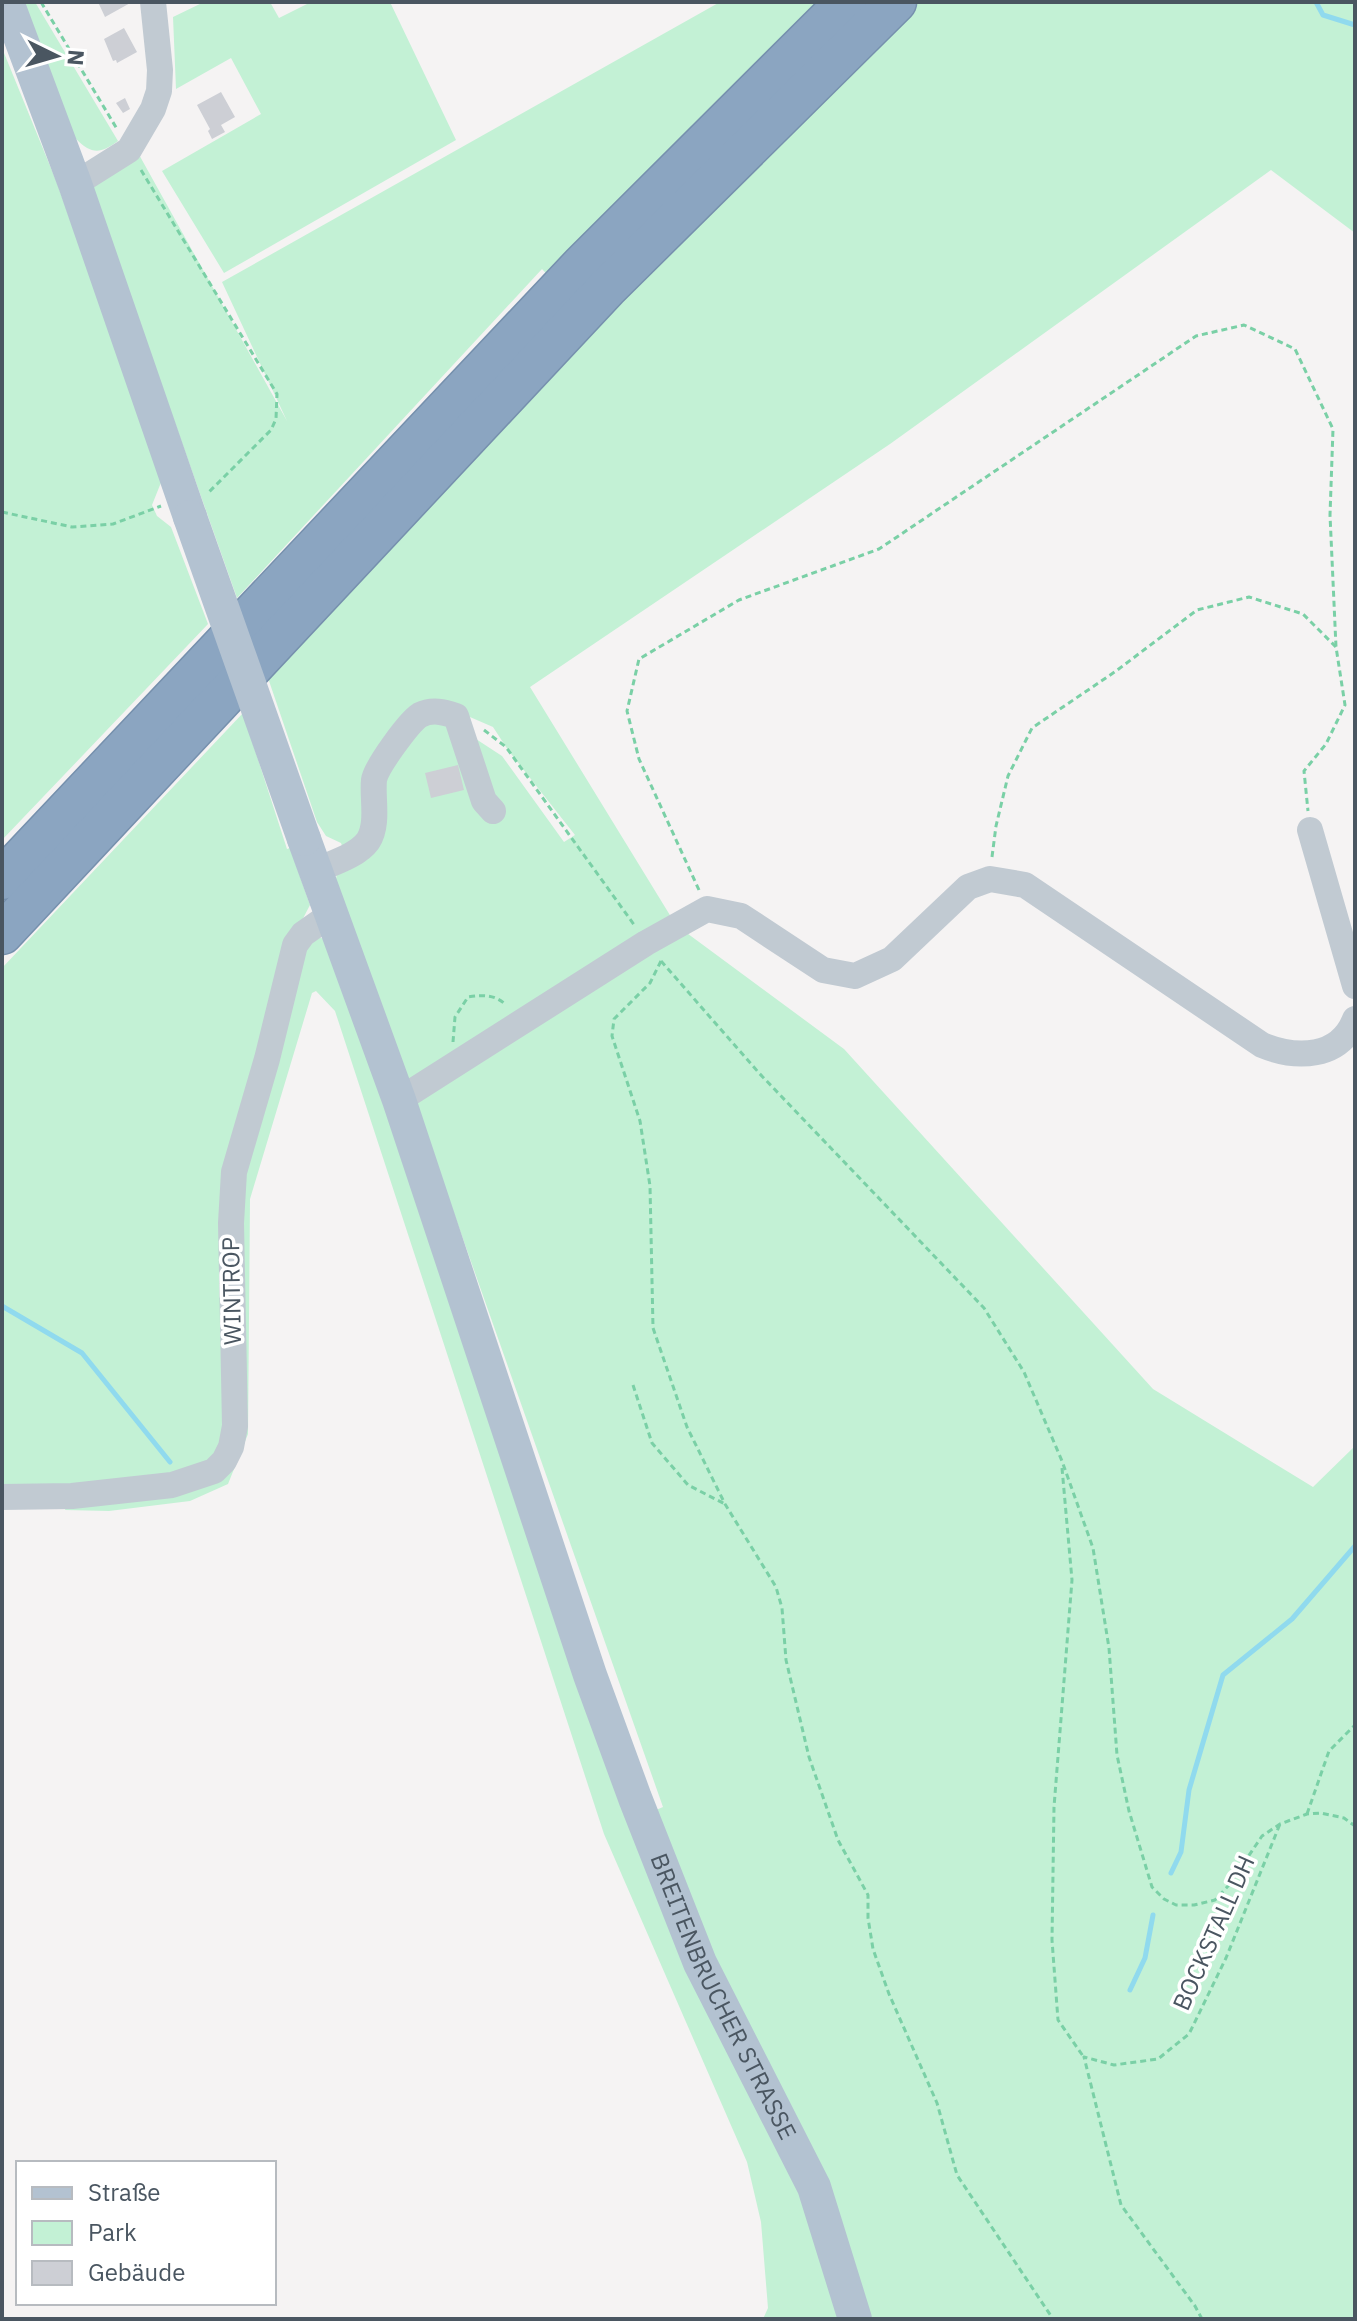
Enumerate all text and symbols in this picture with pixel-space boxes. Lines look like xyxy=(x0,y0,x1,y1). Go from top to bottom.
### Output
north arrow xyxy=(16,16,96,96)
text: N xyxy=(61,49,92,67)
street label: WINTROP xyxy=(214,1237,248,1345)
street label: BREITENBRUCHER STRASSE xyxy=(643,1848,804,2145)
street label: BOCKSTALL DH xyxy=(1165,1850,1262,2015)
legend xyxy=(16,2161,276,2305)
text: Straße xyxy=(88,2176,160,2208)
text: Park xyxy=(88,2216,137,2248)
text: Gebäude xyxy=(88,2256,185,2288)

